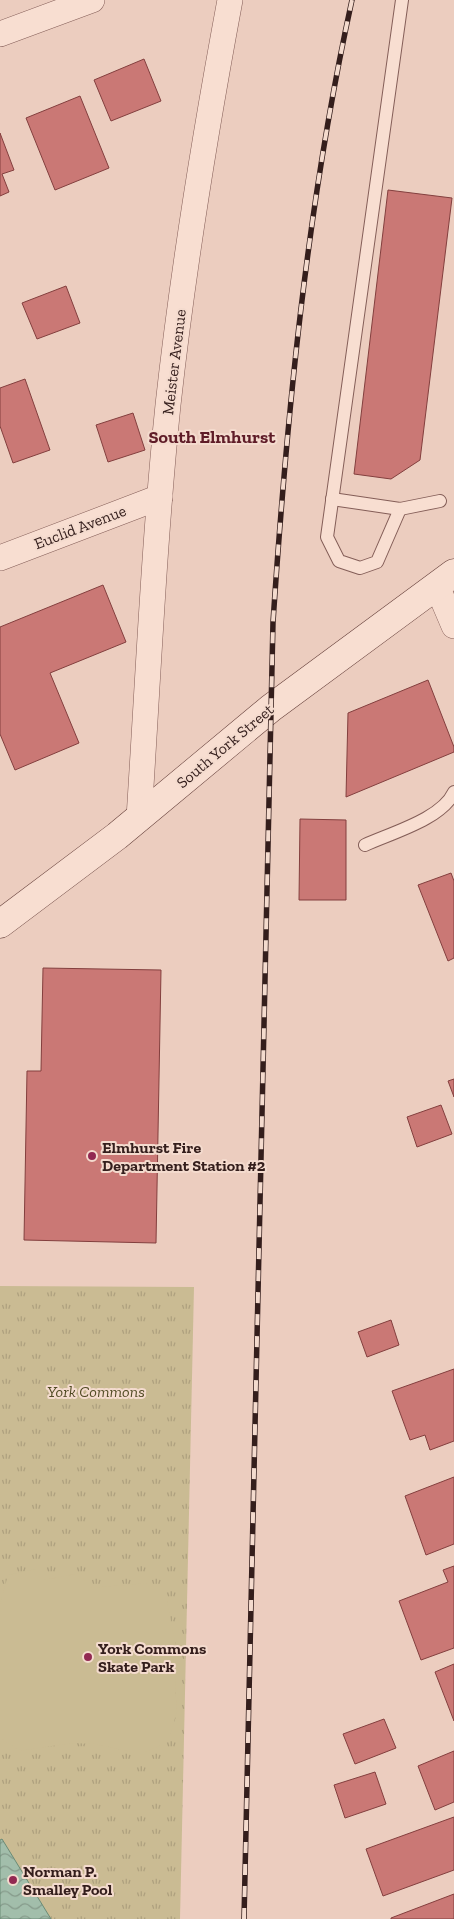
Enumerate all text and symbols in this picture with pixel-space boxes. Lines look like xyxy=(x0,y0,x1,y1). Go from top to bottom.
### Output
street label: Meister Avenue xyxy=(158,308,190,416)
district label: South Elmhurst xyxy=(149,426,276,448)
street label: Euclid Avenue xyxy=(31,501,129,553)
street label: South York Street xyxy=(173,700,278,792)
place label: Elmhurst Fire Department Station #2 xyxy=(102,1138,266,1175)
marker: Elmhurst Fire Department Station #2 xyxy=(86,1150,98,1162)
park label: York Commons xyxy=(47,1382,145,1401)
place label: York Commons Skate Park xyxy=(98,1639,206,1676)
marker: York Commons Skate Park xyxy=(82,1651,94,1663)
place label: Norman P. Smalley Pool xyxy=(23,1862,113,1899)
marker: Norman P. Smalley Pool xyxy=(7,1874,19,1886)

